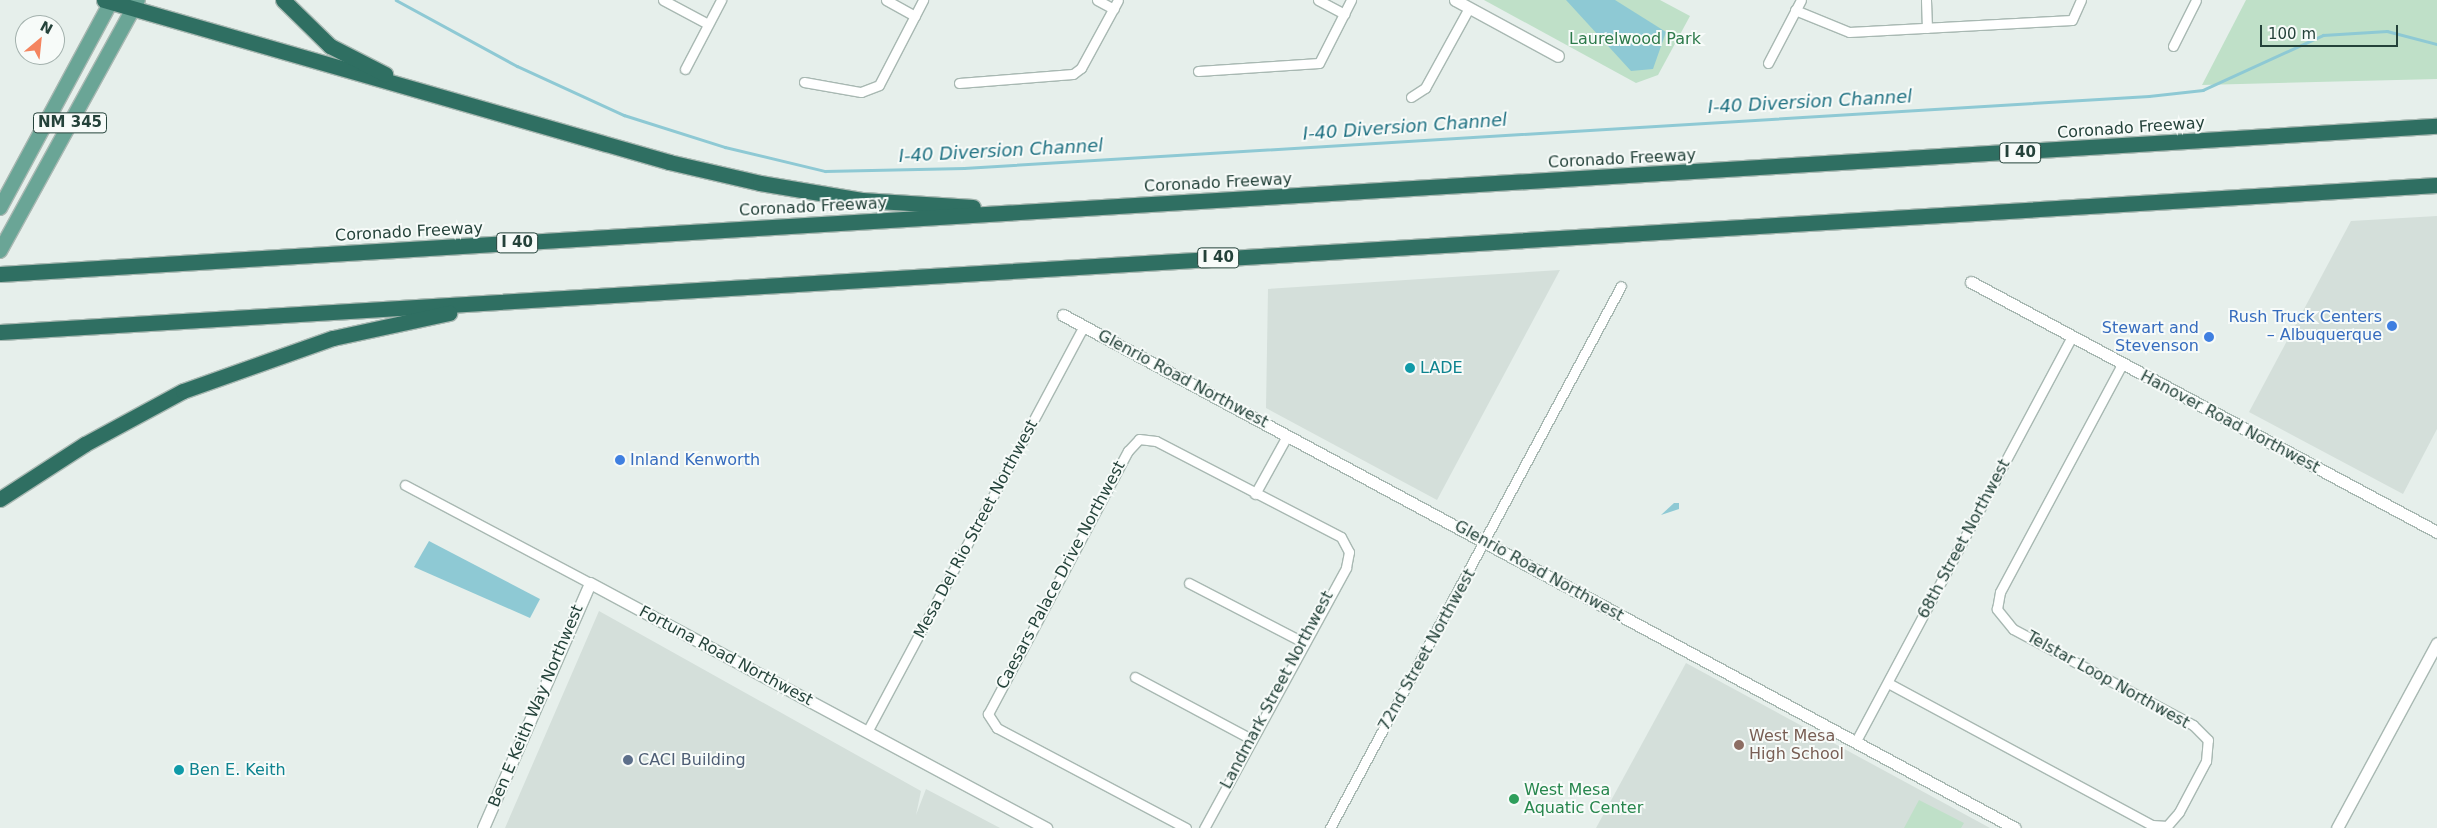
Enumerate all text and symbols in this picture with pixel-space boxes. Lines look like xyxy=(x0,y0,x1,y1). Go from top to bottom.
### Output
north arrow xyxy=(15,15,65,65)
scale bar xyxy=(2262,15,2400,47)
text: N xyxy=(38,18,56,37)
text: 100 m xyxy=(2268,25,2316,43)
park label: Laurelwood Park xyxy=(1569,29,1701,49)
water label: I-40 Diversion Channel xyxy=(1707,86,1913,118)
water label: I-40 Diversion Channel xyxy=(1302,109,1508,145)
road number: NM 345 xyxy=(32,110,108,136)
street label: Coronado Freeway xyxy=(2056,113,2206,143)
water label: I-40 Diversion Channel xyxy=(898,135,1104,167)
road number: I 40 xyxy=(1999,140,2041,166)
street label: Coronado Freeway xyxy=(1547,146,1697,172)
street label: Coronado Freeway xyxy=(1143,170,1293,196)
street label: Coronado Freeway xyxy=(738,194,888,220)
street label: Coronado Freeway xyxy=(334,219,484,245)
road number: I 40 xyxy=(496,230,538,256)
road number: I 40 xyxy=(1197,246,1239,270)
place label: Rush Truck Centers – Albuquerque xyxy=(2228,307,2382,345)
place label: Stewart and Stevenson xyxy=(2102,318,2199,356)
marker: Rush Truck Centers – Albuquerque xyxy=(2386,320,2398,332)
street label: Glenrio Road Northwest xyxy=(1095,326,1271,432)
marker: Stewart and Stevenson xyxy=(2203,331,2215,343)
place label: LADE xyxy=(1420,358,1463,378)
marker: LADE xyxy=(1404,362,1416,374)
street label: Hanover Road Northwest xyxy=(2137,367,2323,477)
street label: Mesa Del Rio Street Northwest xyxy=(910,416,1042,642)
place label: Inland Kenworth xyxy=(630,450,760,470)
marker: Inland Kenworth xyxy=(614,454,626,466)
street label: 68th Street Northwest xyxy=(1914,456,2014,622)
street label: Caesars Palace Drive Northwest xyxy=(993,458,1129,692)
street label: Glenrio Road Northwest xyxy=(1451,516,1627,626)
street label: 72nd Street Northwest xyxy=(1375,566,1479,734)
street label: Landmark Street Northwest xyxy=(1217,588,1337,792)
street label: Ben E Keith Way Northwest xyxy=(485,602,587,810)
street label: Fortuna Road Northwest xyxy=(636,602,816,710)
street label: Telstar Loop Northwest xyxy=(2023,627,2193,733)
place label: West Mesa High School xyxy=(1749,726,1844,764)
marker: West Mesa High School xyxy=(1733,739,1745,751)
place label: CACI Building xyxy=(638,750,746,770)
marker: CACI Building xyxy=(622,754,634,766)
place label: Ben E. Keith xyxy=(189,760,286,780)
marker: Ben E. Keith xyxy=(173,764,185,776)
place label: West Mesa Aquatic Center xyxy=(1524,780,1643,818)
marker: West Mesa Aquatic Center xyxy=(1508,793,1520,805)

